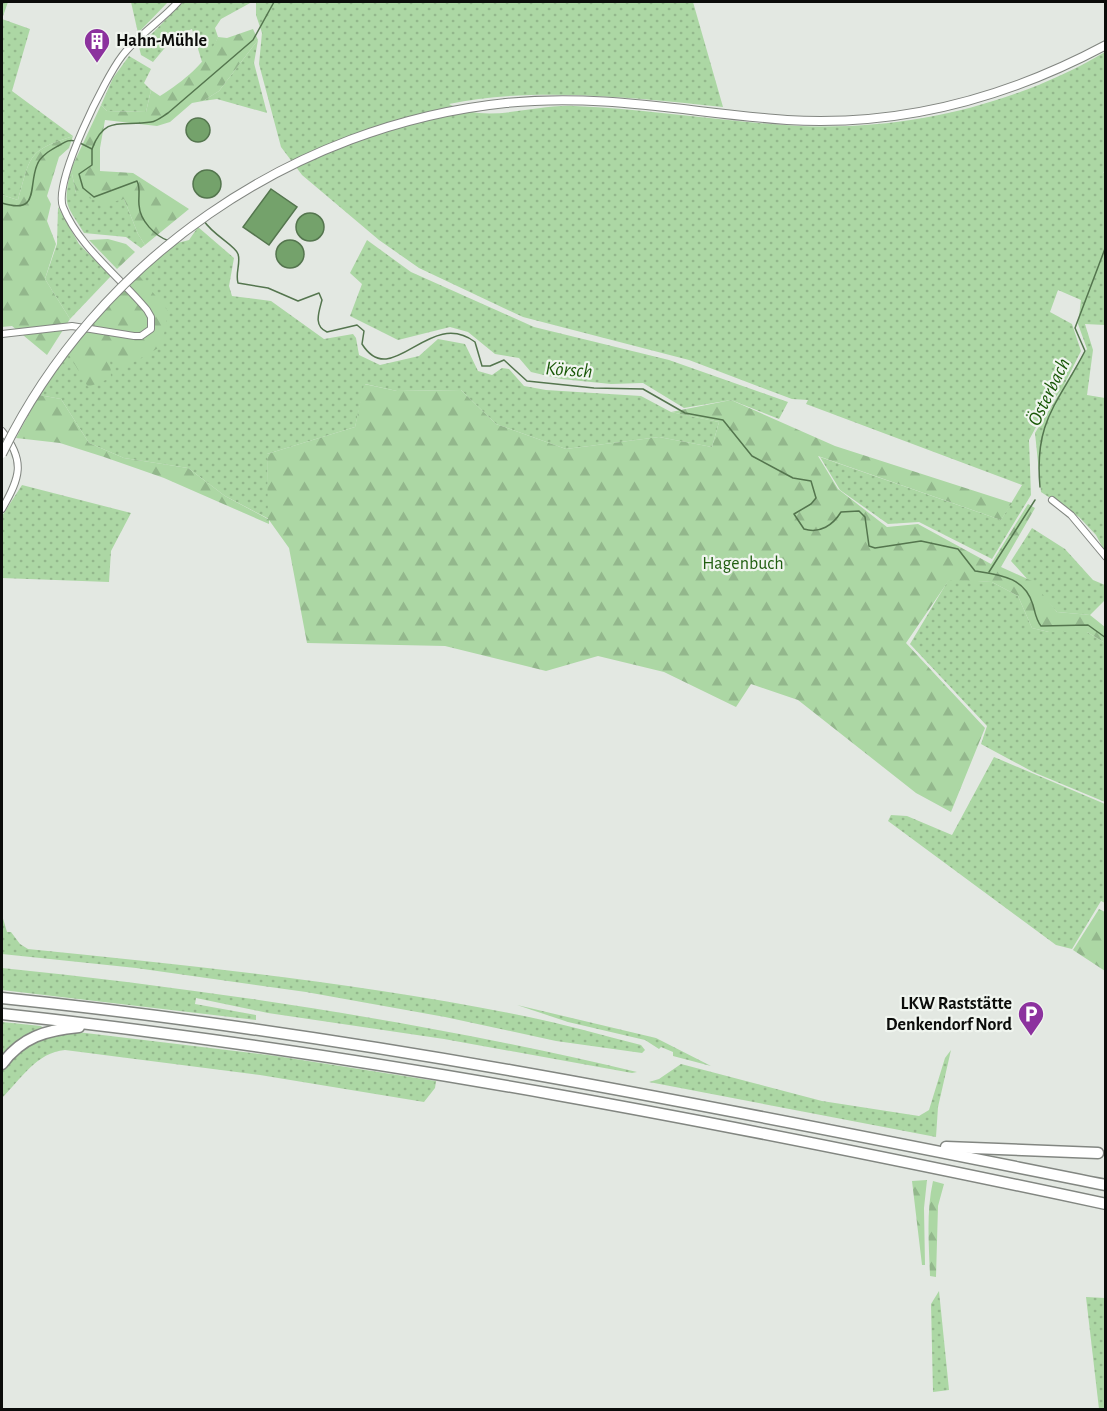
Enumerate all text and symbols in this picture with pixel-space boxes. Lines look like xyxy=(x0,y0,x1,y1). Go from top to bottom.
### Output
building icon: Hahn-Mühle xyxy=(82,26,112,64)
place label: Hahn-Mühle xyxy=(116,32,207,50)
water label: Österbach xyxy=(1024,355,1074,429)
water label: Körsch xyxy=(545,358,593,382)
park label: Hagenbuch xyxy=(702,555,784,573)
place label: LKW Raststätte Denkendorf Nord xyxy=(886,995,1013,1034)
parking icon: LKW Raststätte Denkendorf Nord xyxy=(1016,999,1046,1037)

